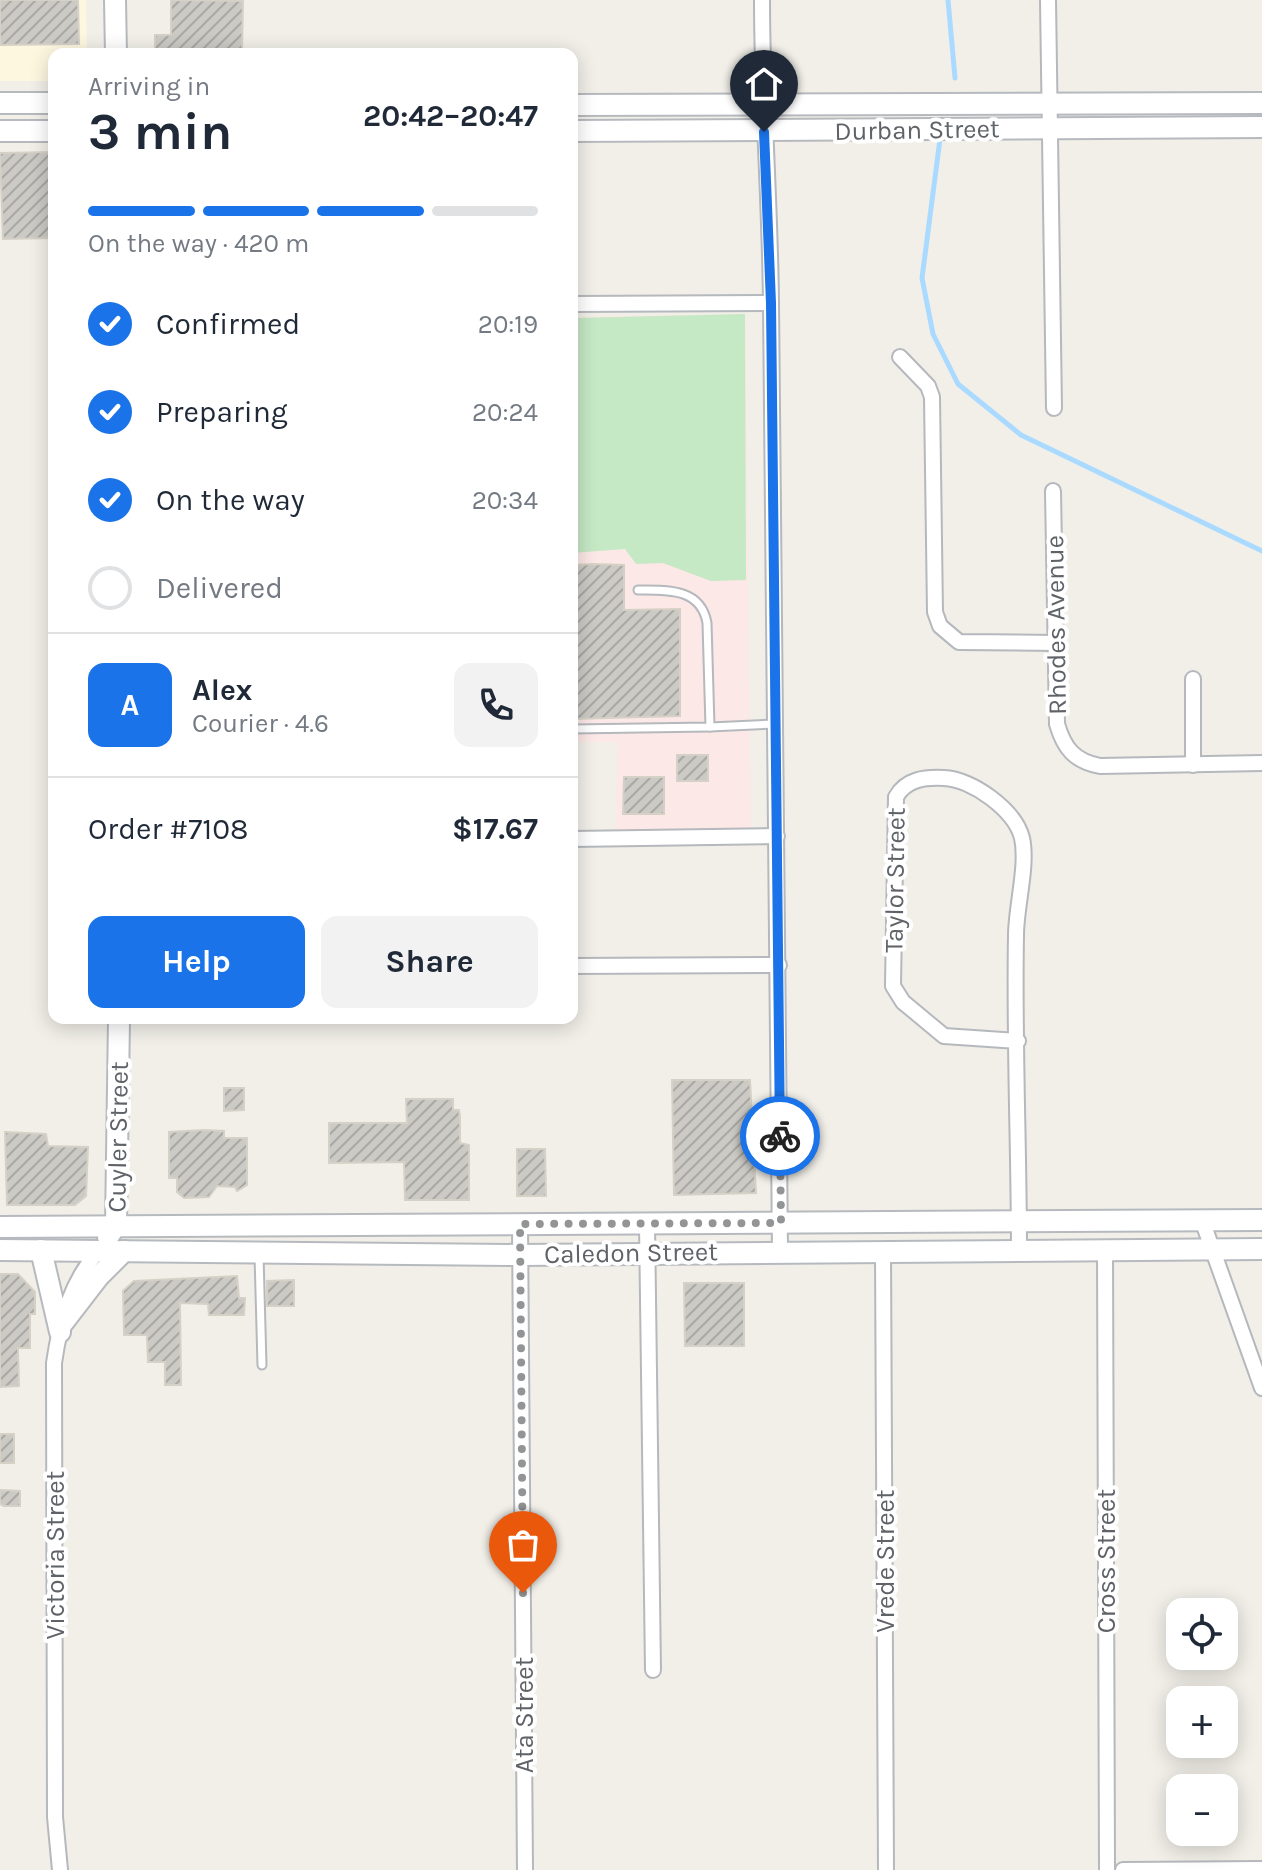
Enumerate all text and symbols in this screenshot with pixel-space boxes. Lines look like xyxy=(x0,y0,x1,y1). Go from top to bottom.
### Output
pin xyxy=(730,50,798,132)
icon: home xyxy=(742,62,786,106)
text: Arriving in xyxy=(88,71,210,102)
text: 20:42–20:47 xyxy=(363,98,538,134)
text: 3 min xyxy=(88,101,232,162)
street label: Durban Street xyxy=(834,113,1000,147)
text: On the way · 420 m xyxy=(88,228,309,259)
icon: check xyxy=(88,302,132,346)
text: Confirmed xyxy=(156,306,300,342)
text: 20:19 xyxy=(478,309,538,340)
icon: check xyxy=(88,390,132,434)
text: Preparing xyxy=(156,394,288,430)
text: 20:24 xyxy=(472,397,538,428)
icon: check xyxy=(88,478,132,522)
text: On the way xyxy=(156,482,305,518)
text: 20:34 xyxy=(472,485,538,516)
street label: Rhodes Avenue xyxy=(1039,535,1073,715)
text: Delivered xyxy=(156,570,283,606)
button: phone xyxy=(454,663,538,747)
text: Alex xyxy=(192,672,252,708)
text: A xyxy=(121,687,139,723)
text: Courier · 4.6 xyxy=(192,708,329,739)
street label: Taylor Street xyxy=(878,807,912,953)
text: Order #7108 xyxy=(88,811,248,847)
text: $17.67 xyxy=(452,811,538,847)
button: Help xyxy=(88,916,305,1008)
button: Share xyxy=(321,916,538,1008)
street label: Cuyler Street xyxy=(101,1061,135,1213)
courier xyxy=(740,1096,820,1176)
icon: bike xyxy=(758,1114,802,1158)
street label: Caledon Street xyxy=(544,1236,718,1270)
street label: Victoria Street xyxy=(40,1470,71,1639)
street label: Vrede Street xyxy=(870,1489,901,1633)
street label: Cross Street xyxy=(1091,1489,1122,1633)
pin xyxy=(489,1511,557,1593)
icon: bag xyxy=(501,1523,545,1567)
map controls xyxy=(1166,1598,1238,1846)
button: locate xyxy=(1166,1598,1238,1670)
street label: Ata Street xyxy=(509,1656,540,1773)
button: + xyxy=(1166,1686,1238,1758)
button: − xyxy=(1166,1774,1238,1846)

